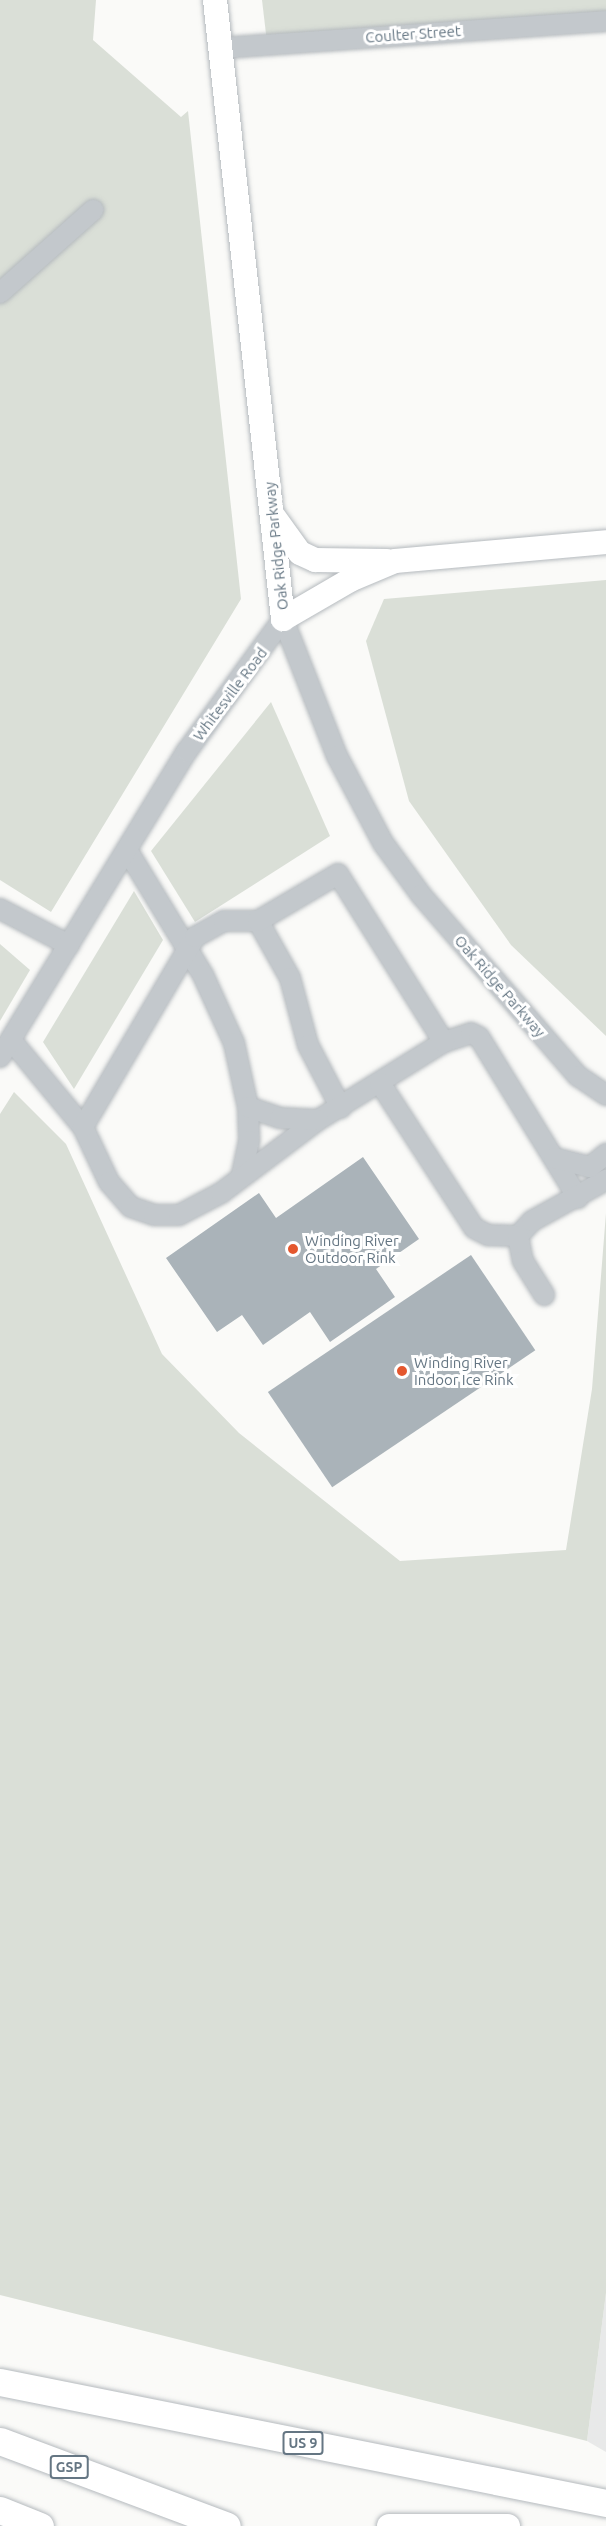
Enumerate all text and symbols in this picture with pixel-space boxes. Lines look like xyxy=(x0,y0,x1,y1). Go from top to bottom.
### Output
street label: Coulter Street xyxy=(365,22,461,46)
street label: Oak Ridge Parkway xyxy=(260,481,292,611)
street label: Whitesville Road xyxy=(189,644,271,744)
street label: Oak Ridge Parkway xyxy=(451,931,549,1041)
place label: Winding River Outdoor Rink xyxy=(305,1231,399,1266)
marker: Winding River Outdoor Rink xyxy=(286,1242,300,1256)
place label: Winding River Indoor Ice Rink xyxy=(414,1353,513,1388)
marker: Winding River Indoor Ice Rink xyxy=(395,1364,409,1378)
road number: US 9 xyxy=(282,2432,324,2454)
road number: GSP xyxy=(50,2456,88,2478)

